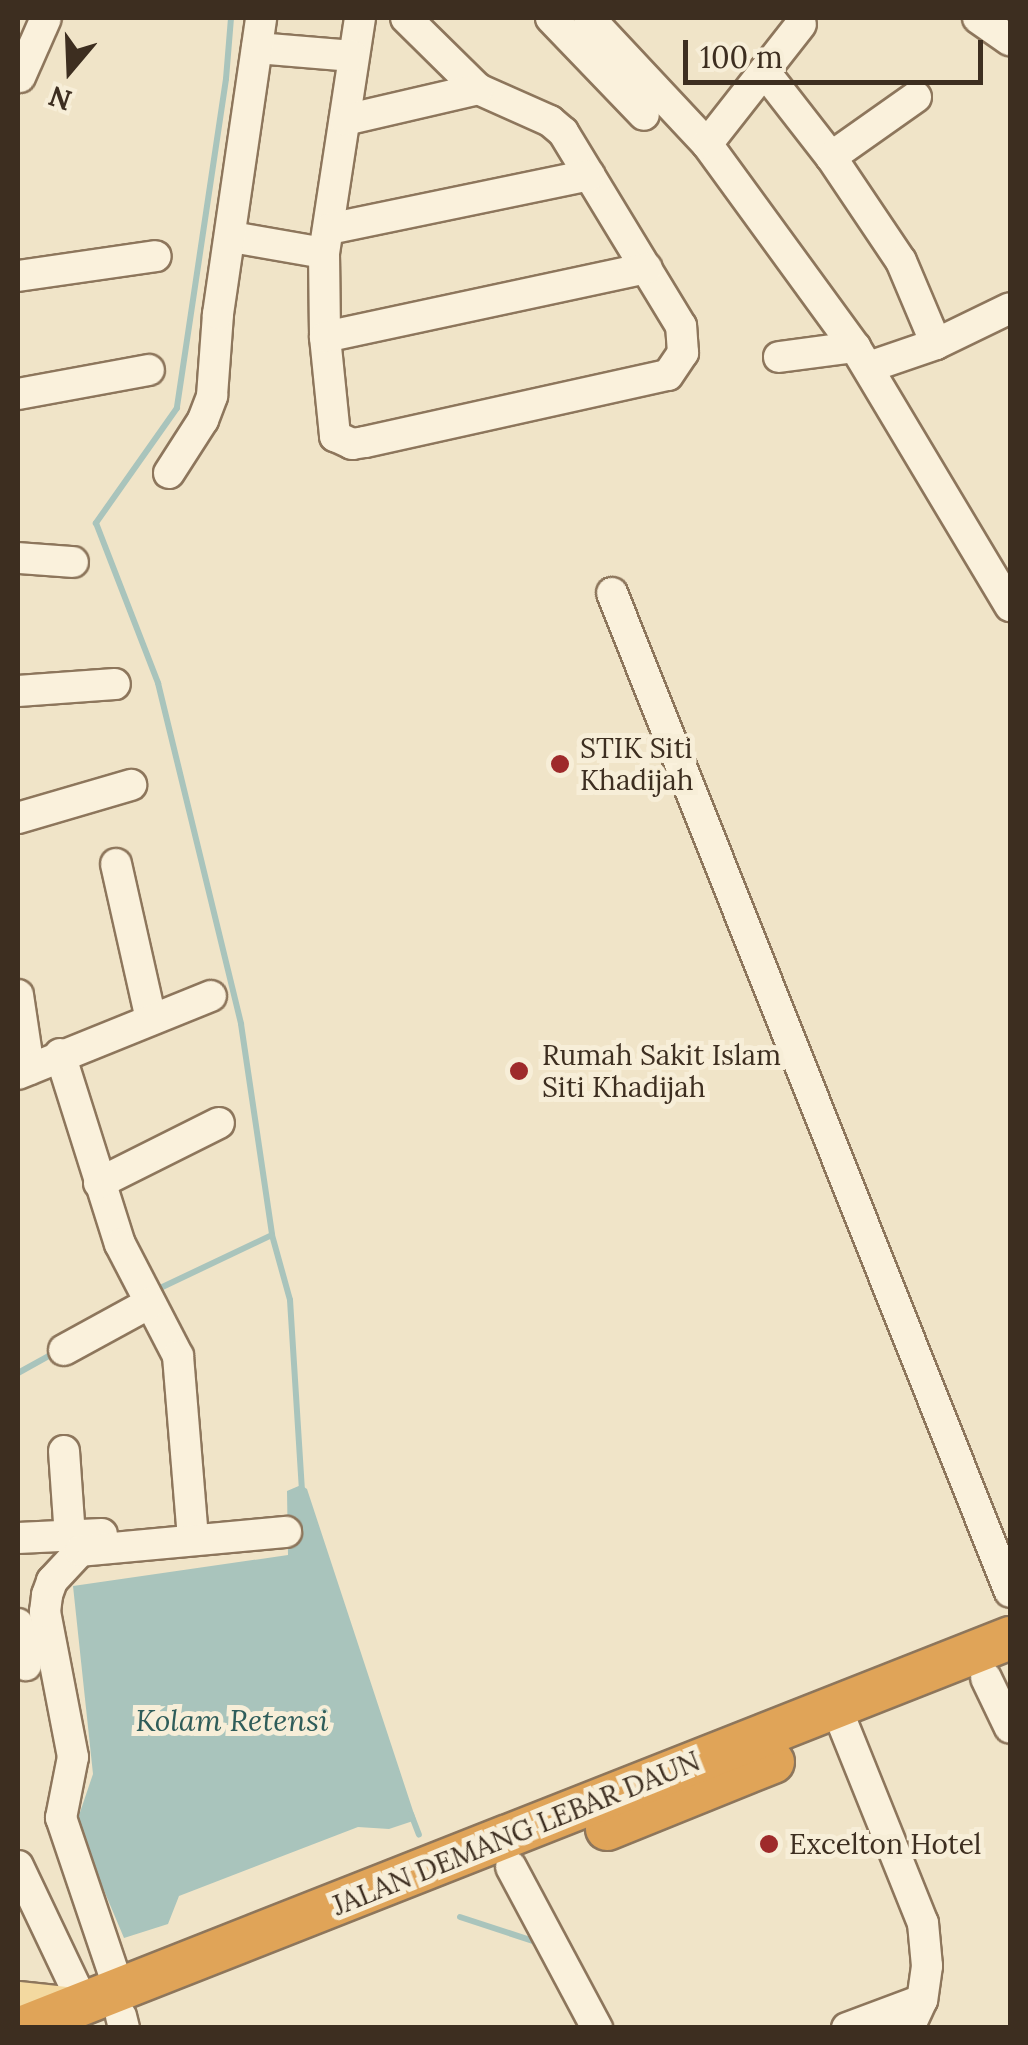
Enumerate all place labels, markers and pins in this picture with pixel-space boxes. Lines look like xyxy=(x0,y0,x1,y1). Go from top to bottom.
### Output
place label: STIK Siti Khadijah xyxy=(580,731,693,797)
marker: STIK Siti Khadijah xyxy=(549,753,571,775)
place label: Rumah Sakit Islam Siti Khadijah xyxy=(542,1038,781,1104)
marker: Rumah Sakit Islam Siti Khadijah xyxy=(506,1058,532,1084)
place label: Excelton Hotel xyxy=(789,1827,981,1861)
marker: Excelton Hotel xyxy=(758,1833,780,1855)

